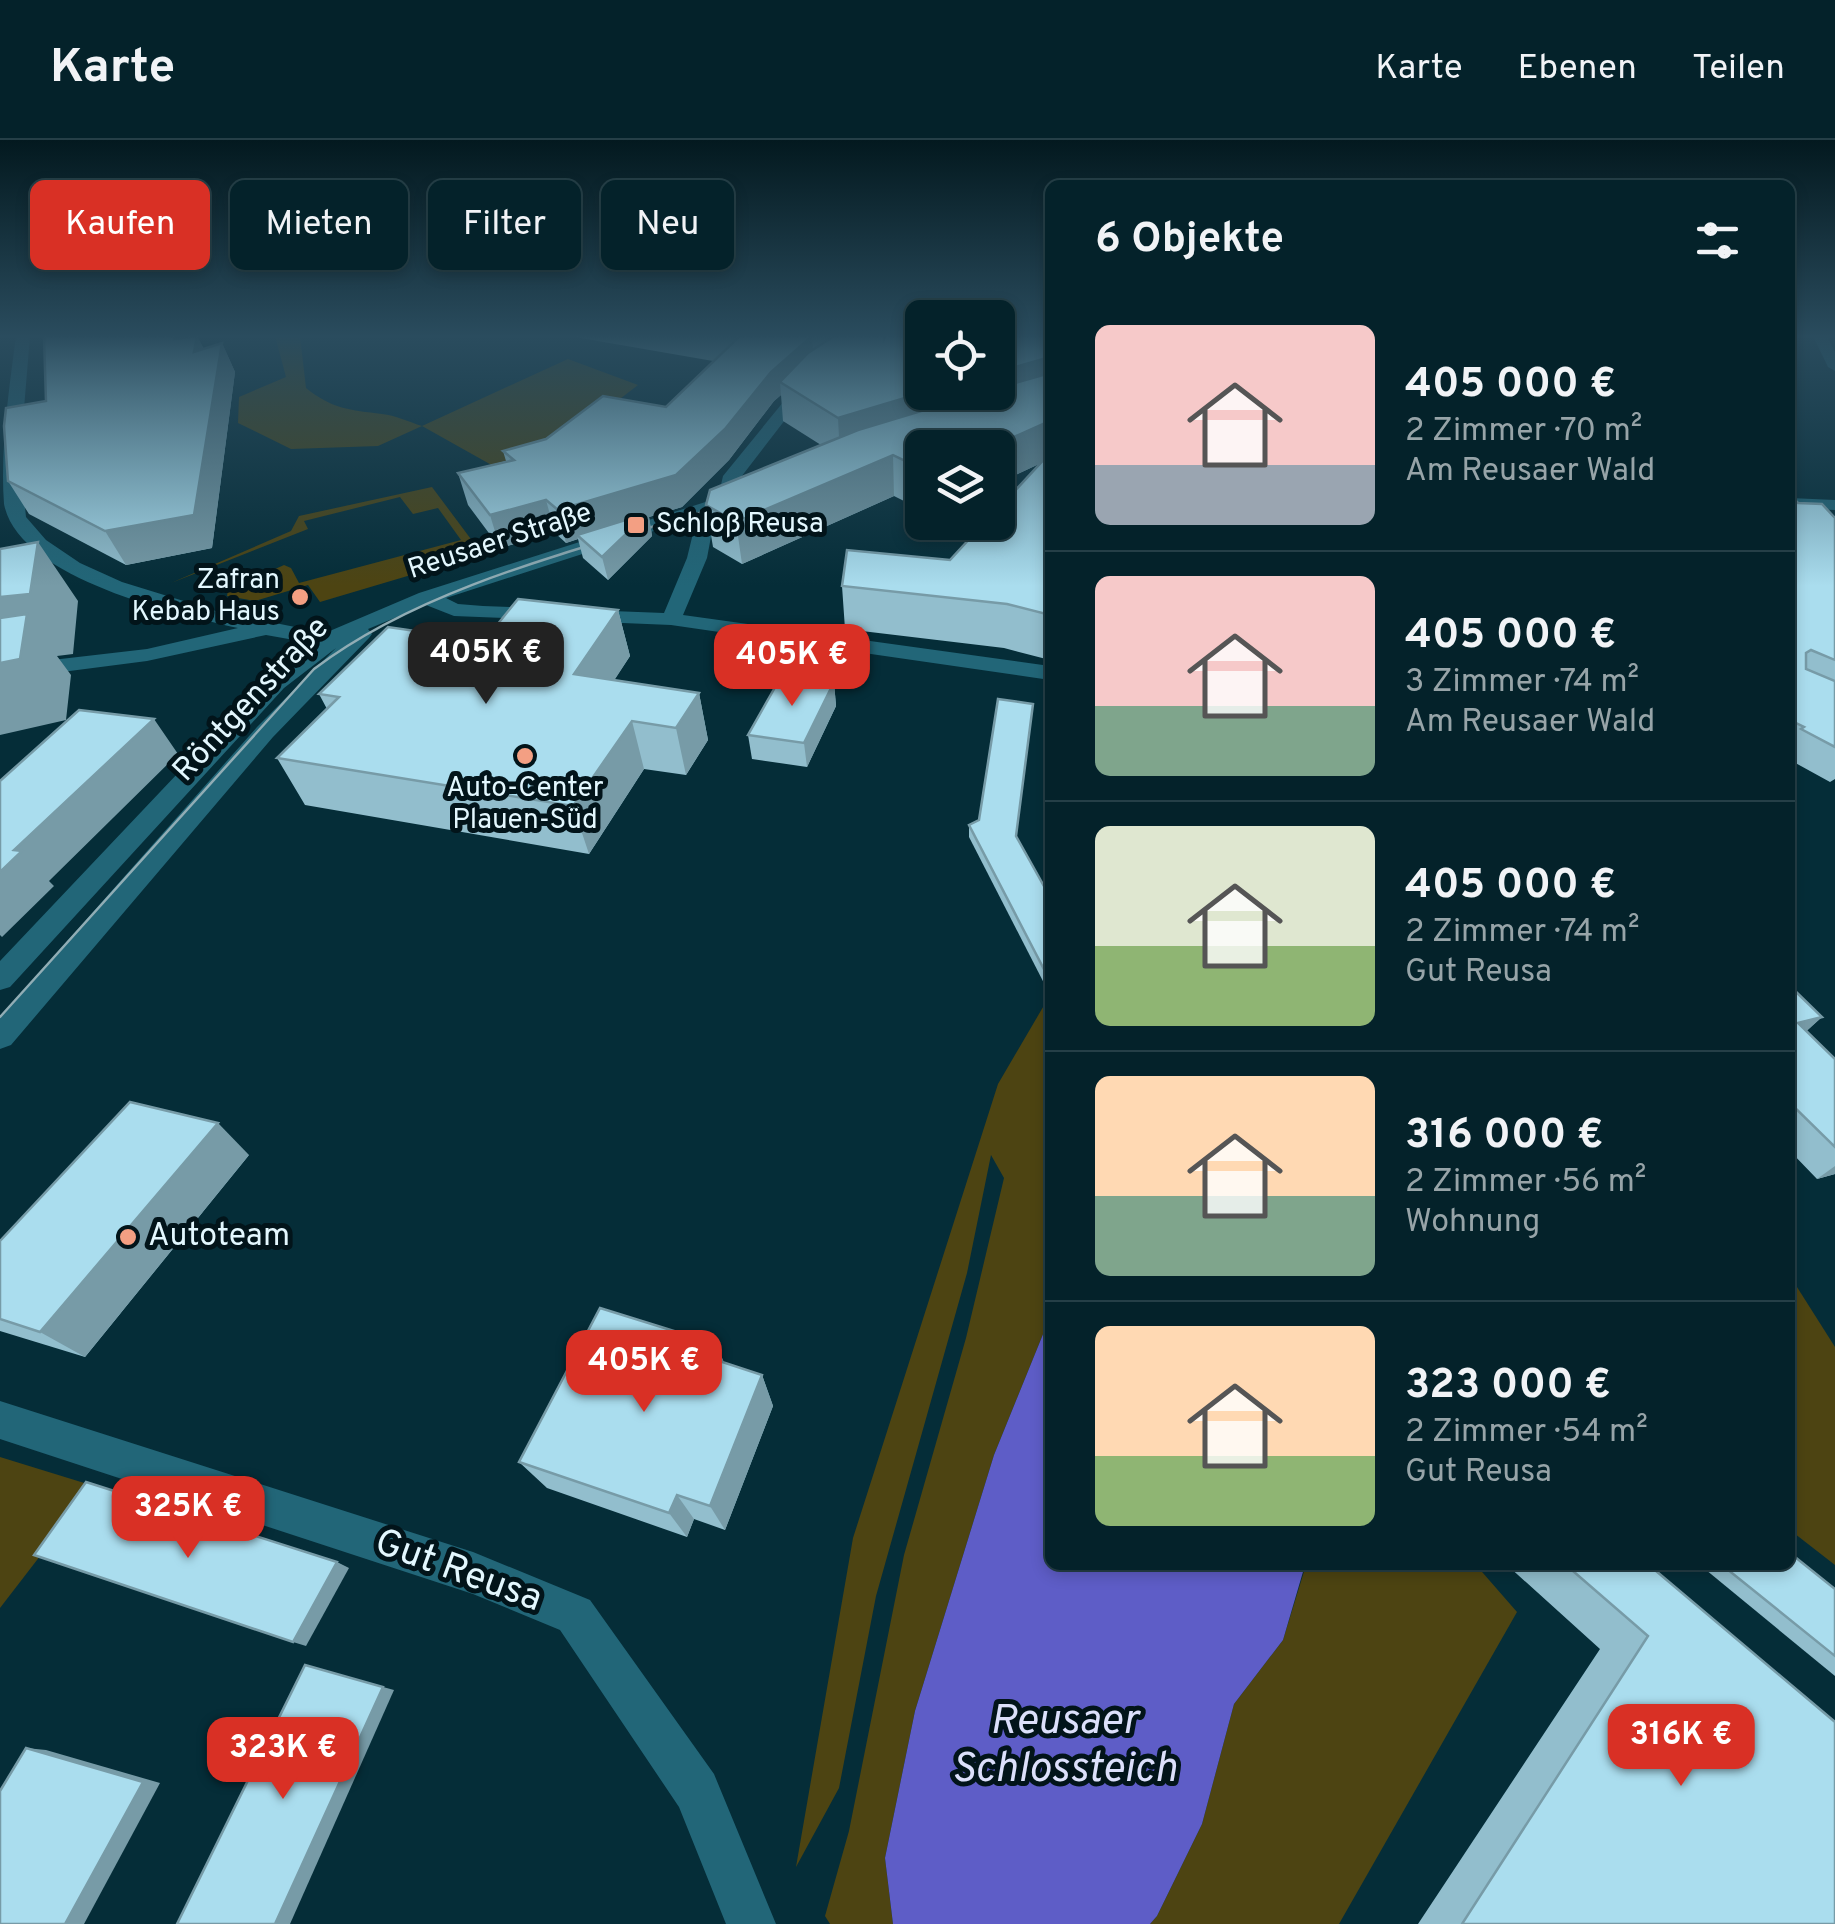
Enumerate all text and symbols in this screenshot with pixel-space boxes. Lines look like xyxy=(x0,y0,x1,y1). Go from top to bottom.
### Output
text: Karte xyxy=(50,39,175,99)
text: Karte xyxy=(1375,47,1462,91)
text: Ebenen xyxy=(1517,47,1637,91)
text: Teilen xyxy=(1692,47,1785,91)
chip: Kaufen xyxy=(30,180,210,270)
chip: Mieten xyxy=(230,180,408,270)
chip: Filter xyxy=(428,180,581,270)
chip: Neu xyxy=(601,180,734,270)
icon: filters xyxy=(1690,213,1745,268)
text: 6 Objekte xyxy=(1095,214,1284,267)
map controls xyxy=(905,300,1015,540)
button: locate xyxy=(905,300,1015,410)
text: 405 000 € xyxy=(1405,359,1616,412)
icon: home xyxy=(1175,365,1295,485)
text: 2 Zimmer · 70 m² xyxy=(1405,412,1642,452)
button: layers xyxy=(905,430,1015,540)
text: Am Reusaer Wald xyxy=(1405,452,1655,492)
street label: Reusaer Straße xyxy=(404,495,596,589)
place label: Schloß Reusa xyxy=(656,507,824,543)
marker: Schloß Reusa xyxy=(625,514,647,536)
place label: Zafran Kebab Haus xyxy=(132,563,280,631)
marker: Zafran Kebab Haus xyxy=(289,586,311,608)
street label: Röntgenstraße xyxy=(165,609,339,791)
text: 405 000 € xyxy=(1405,610,1616,663)
icon: home xyxy=(1175,616,1295,736)
pin: 405K € xyxy=(405,622,567,707)
pin: 405K € xyxy=(711,624,873,709)
text: 405K € xyxy=(430,634,542,674)
text: 405K € xyxy=(736,636,848,676)
text: 3 Zimmer · 74 m² xyxy=(1405,663,1639,703)
text: Am Reusaer Wald xyxy=(1405,703,1655,743)
marker: Auto-Center Plauen-Süd xyxy=(514,745,536,767)
place label: Auto-Center Plauen-Süd xyxy=(446,771,604,839)
text: 405 000 € xyxy=(1405,860,1616,913)
icon: home xyxy=(1175,866,1295,986)
text: 2 Zimmer · 74 m² xyxy=(1405,913,1639,953)
text: Gut Reusa xyxy=(1405,953,1552,993)
text: 316 000 € xyxy=(1405,1110,1604,1163)
icon: home xyxy=(1175,1116,1295,1236)
text: 2 Zimmer · 56 m² xyxy=(1405,1163,1646,1203)
text: Wohnung xyxy=(1405,1203,1540,1243)
place label: Autoteam xyxy=(148,1217,290,1257)
marker: Autoteam xyxy=(117,1226,139,1248)
pin: 405K € xyxy=(563,1330,725,1415)
text: 405K € xyxy=(588,1342,700,1382)
text: 323 000 € xyxy=(1405,1360,1611,1413)
icon: home xyxy=(1175,1366,1295,1486)
text: 2 Zimmer · 54 m² xyxy=(1405,1413,1648,1453)
text: Gut Reusa xyxy=(1405,1453,1552,1493)
pin: 325K € xyxy=(107,1476,269,1561)
text: 325K € xyxy=(134,1488,242,1528)
street label: Gut Reusa xyxy=(368,1519,548,1625)
water label: Reusaer Schlossteich xyxy=(951,1696,1177,1797)
pin: 316K € xyxy=(1600,1704,1762,1789)
text: 316K € xyxy=(1630,1716,1732,1756)
pin: 323K € xyxy=(202,1717,364,1802)
text: 323K € xyxy=(229,1729,337,1769)

